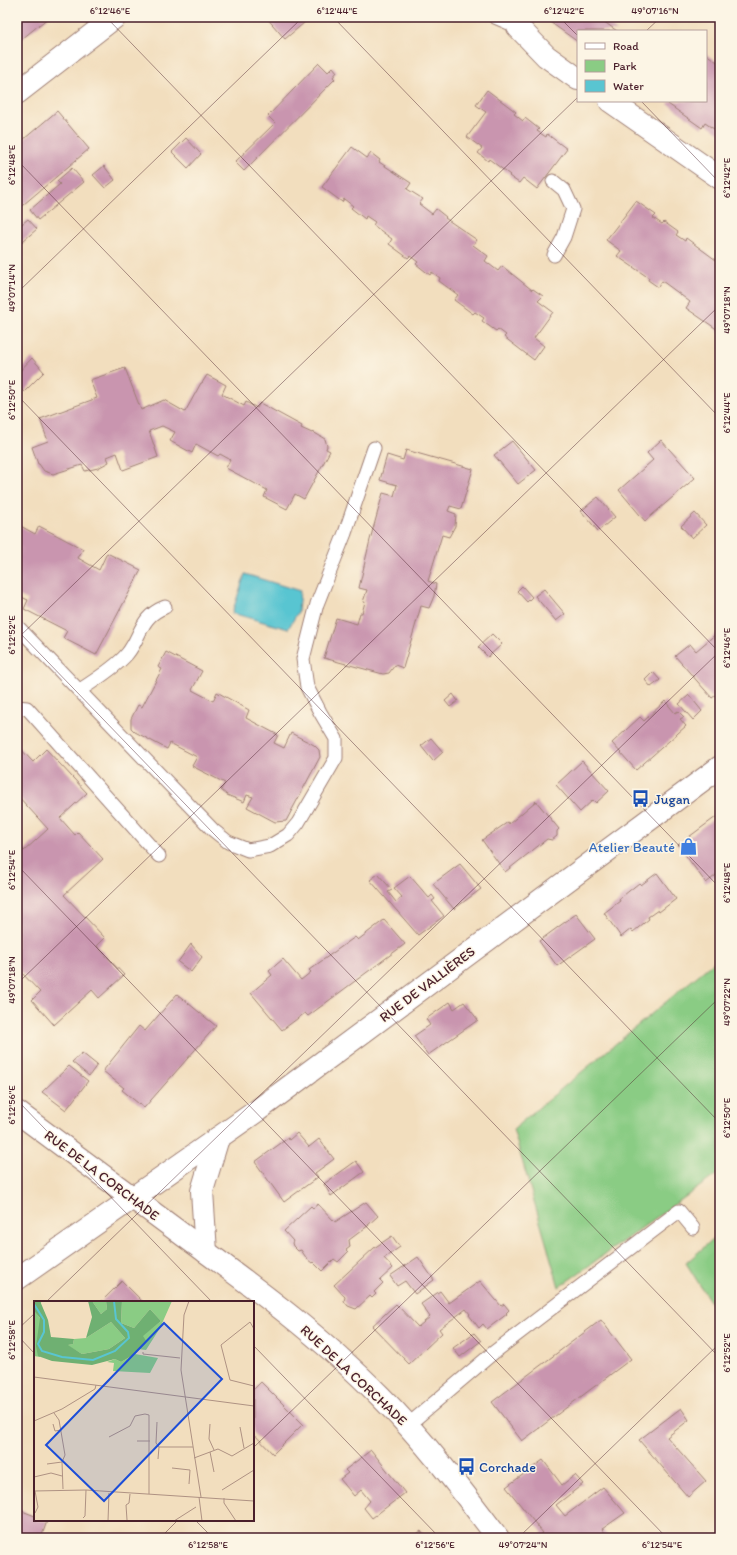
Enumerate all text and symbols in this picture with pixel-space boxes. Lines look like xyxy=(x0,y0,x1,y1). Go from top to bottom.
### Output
text: 6°12'46"E xyxy=(90,4,131,17)
text: 6°12'44"E xyxy=(316,4,358,17)
text: 6°12'42"E xyxy=(544,4,585,17)
text: 49°07'16"N xyxy=(631,4,679,17)
legend xyxy=(577,30,707,102)
text: Road xyxy=(613,39,639,53)
text: Park xyxy=(613,59,637,73)
text: Water xyxy=(613,79,644,93)
text: 6°12'48"E xyxy=(5,144,18,185)
text: 6°12'42"E xyxy=(720,157,733,198)
text: 49°07'14"N xyxy=(5,264,18,312)
text: 49°07'18"N xyxy=(720,286,733,334)
text: 6°12'50"E xyxy=(5,379,18,420)
text: 6°12'44"E xyxy=(720,392,733,434)
text: 6°12'52"E xyxy=(5,615,18,655)
text: 6°12'46"E xyxy=(720,627,733,668)
bus stop icon: Jugan xyxy=(631,789,651,809)
place label: Jugan xyxy=(654,791,691,808)
shop icon: Atelier Beauté xyxy=(678,837,698,857)
place label: Atelier Beauté xyxy=(589,839,675,856)
text: 6°12'54"E xyxy=(5,849,18,890)
text: 6°12'48"E xyxy=(720,862,733,903)
street label: RUE DE VALLIÈRES xyxy=(376,943,479,1026)
text: 49°07'18"N xyxy=(5,956,18,1004)
text: 49°07'22"N xyxy=(720,978,733,1026)
text: 6°12'56"E xyxy=(5,1085,18,1125)
text: 6°12'50"E xyxy=(720,1097,733,1138)
street label: RUE DE LA CORCHADE xyxy=(41,1127,163,1224)
inset map xyxy=(34,1301,254,1521)
text: 6°12'58"E xyxy=(5,1320,18,1360)
street label: RUE DE LA CORCHADE xyxy=(297,1322,411,1429)
text: 6°12'52"E xyxy=(720,1333,733,1373)
bus stop icon: Corchade xyxy=(456,1457,476,1477)
place label: Corchade xyxy=(479,1459,536,1476)
text: 6°12'58"E xyxy=(188,1538,228,1551)
text: 6°12'56"E xyxy=(415,1538,455,1551)
text: 49°07'24"N xyxy=(499,1538,548,1551)
text: 6°12'54"E xyxy=(642,1538,683,1551)

